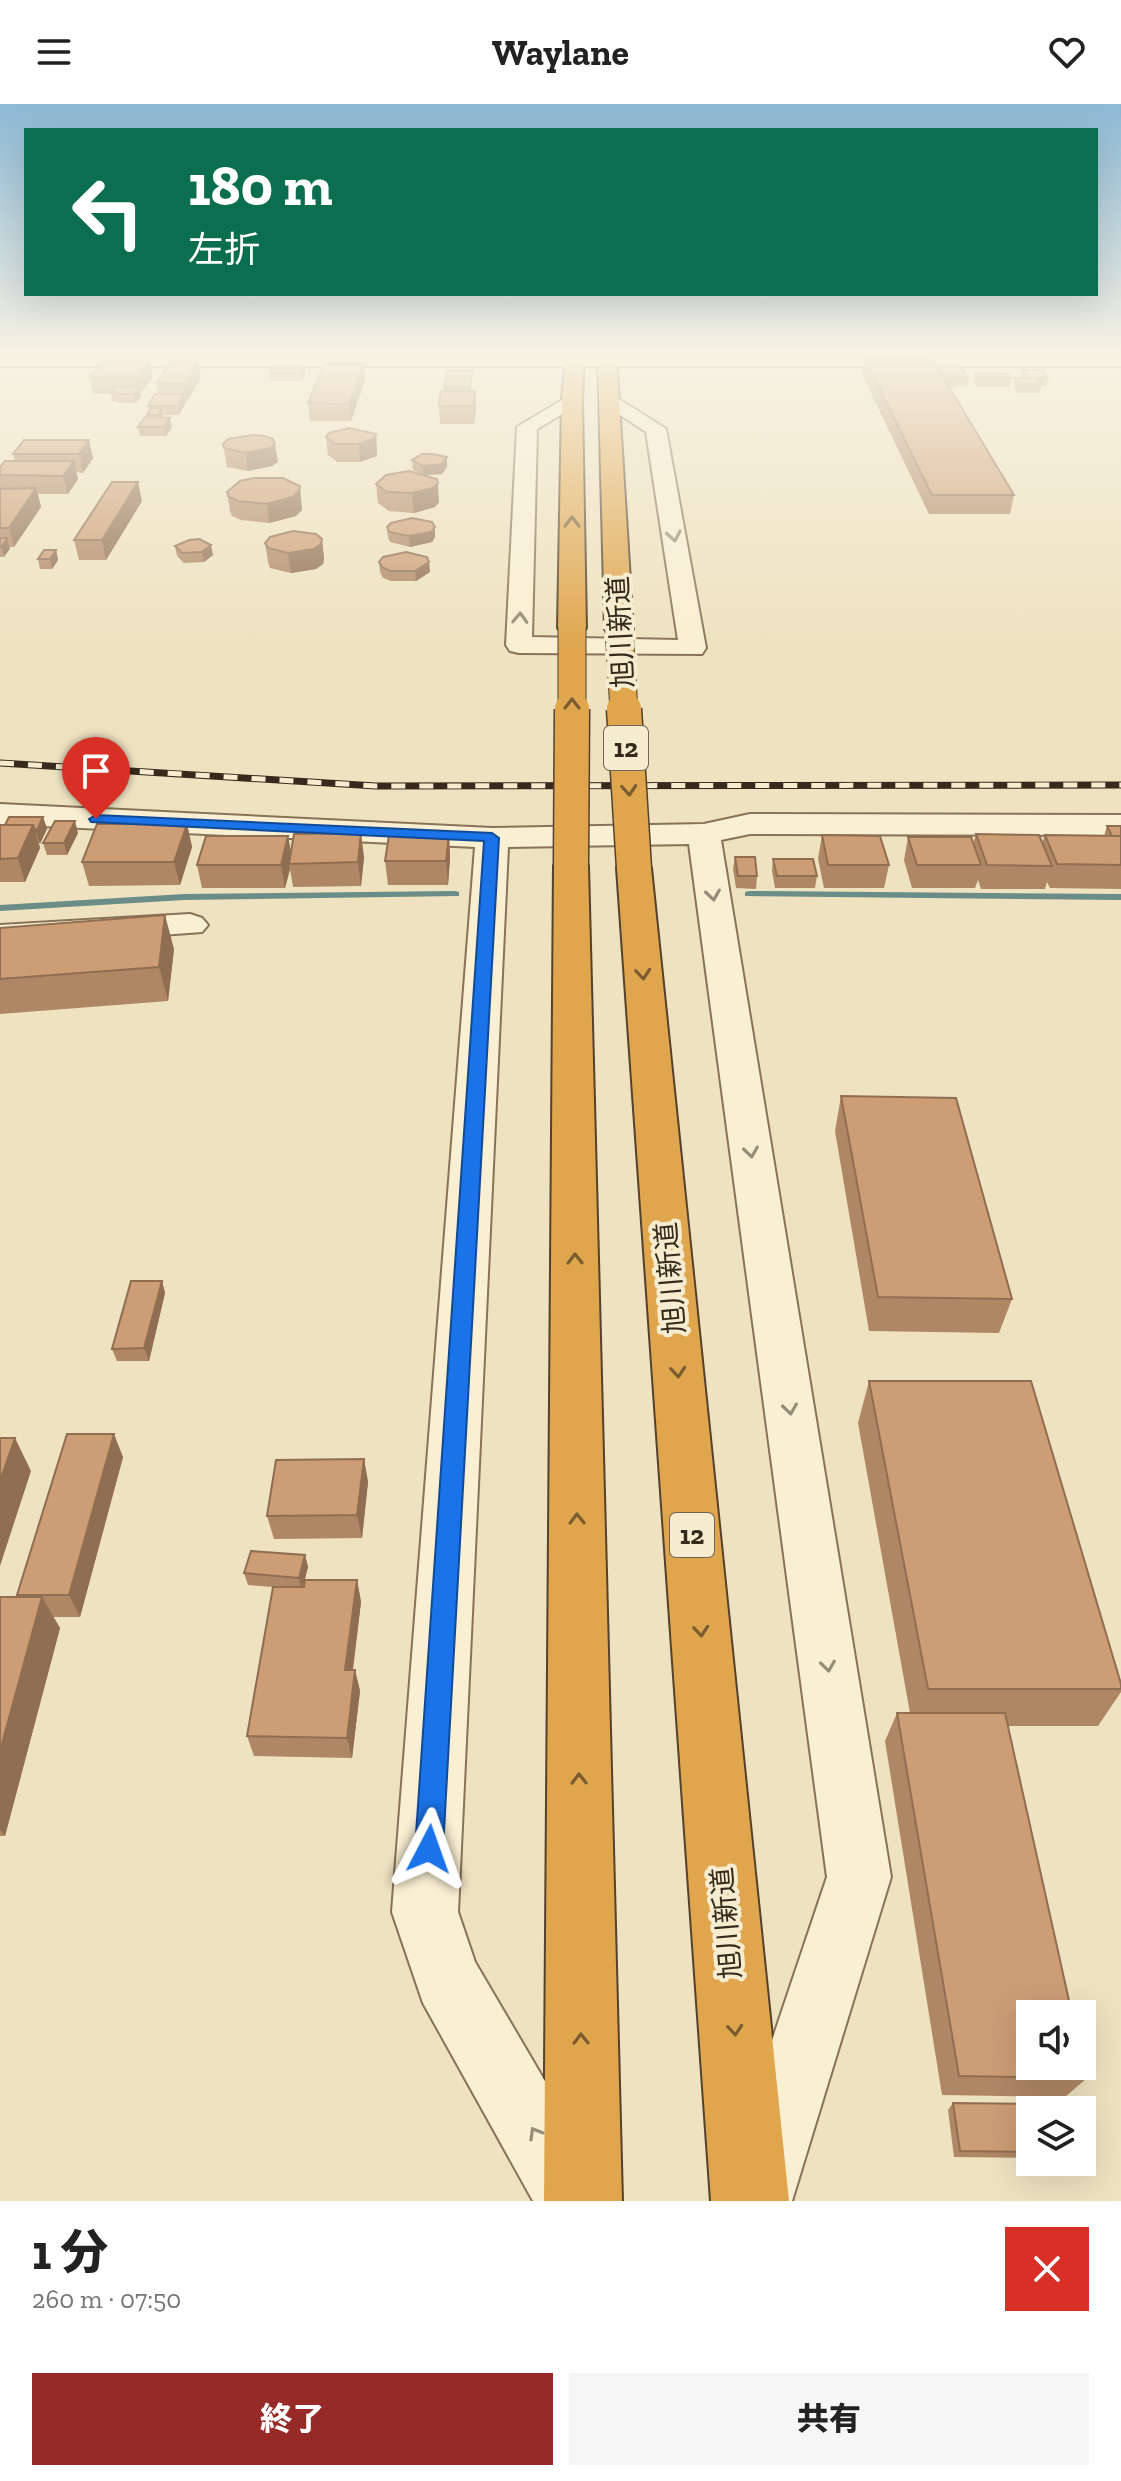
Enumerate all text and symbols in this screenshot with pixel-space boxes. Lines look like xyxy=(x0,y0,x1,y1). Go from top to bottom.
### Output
icon: menu xyxy=(32,30,76,74)
icon: heart xyxy=(1045,30,1089,74)
text: Waylane xyxy=(492,31,629,74)
text: 180 m xyxy=(188,152,333,219)
icon: left xyxy=(56,160,160,264)
text: 左折 xyxy=(188,228,260,271)
one-way arrow xyxy=(563,515,581,528)
one-way arrow xyxy=(665,529,682,543)
street label: 旭川新道 xyxy=(601,575,640,689)
one-way arrow xyxy=(511,611,528,624)
one-way arrow xyxy=(563,697,580,710)
road number: 12 xyxy=(604,726,648,770)
pin xyxy=(62,737,130,819)
icon: arrive xyxy=(74,749,118,793)
one-way arrow xyxy=(620,784,637,797)
one-way arrow xyxy=(704,888,721,902)
one-way arrow xyxy=(634,968,651,981)
one-way arrow xyxy=(742,1145,759,1159)
street label: 旭川新道 xyxy=(649,1221,692,1335)
one-way arrow xyxy=(566,1252,583,1265)
one-way arrow xyxy=(669,1366,686,1379)
one-way arrow xyxy=(780,1402,797,1416)
one-way arrow xyxy=(568,1512,586,1525)
road number: 12 xyxy=(670,1513,714,1557)
one-way arrow xyxy=(692,1625,709,1638)
one-way arrow xyxy=(819,1660,836,1673)
one-way arrow xyxy=(570,1772,588,1785)
position arrow xyxy=(387,1807,471,1891)
street label: 旭川新道 xyxy=(705,1866,748,1980)
map controls xyxy=(1016,2000,1096,2176)
button: sound xyxy=(1016,2000,1096,2080)
one-way arrow xyxy=(726,2024,743,2037)
one-way arrow xyxy=(573,2032,590,2045)
button: layers xyxy=(1016,2096,1096,2176)
one-way arrow xyxy=(529,2128,545,2142)
text: 1 分 xyxy=(32,2224,108,2281)
button: close xyxy=(1005,2227,1089,2311)
text: 260 m · 07:50 xyxy=(32,2283,181,2315)
button: 終了 xyxy=(32,2373,553,2465)
button: 共有 xyxy=(569,2373,1089,2465)

